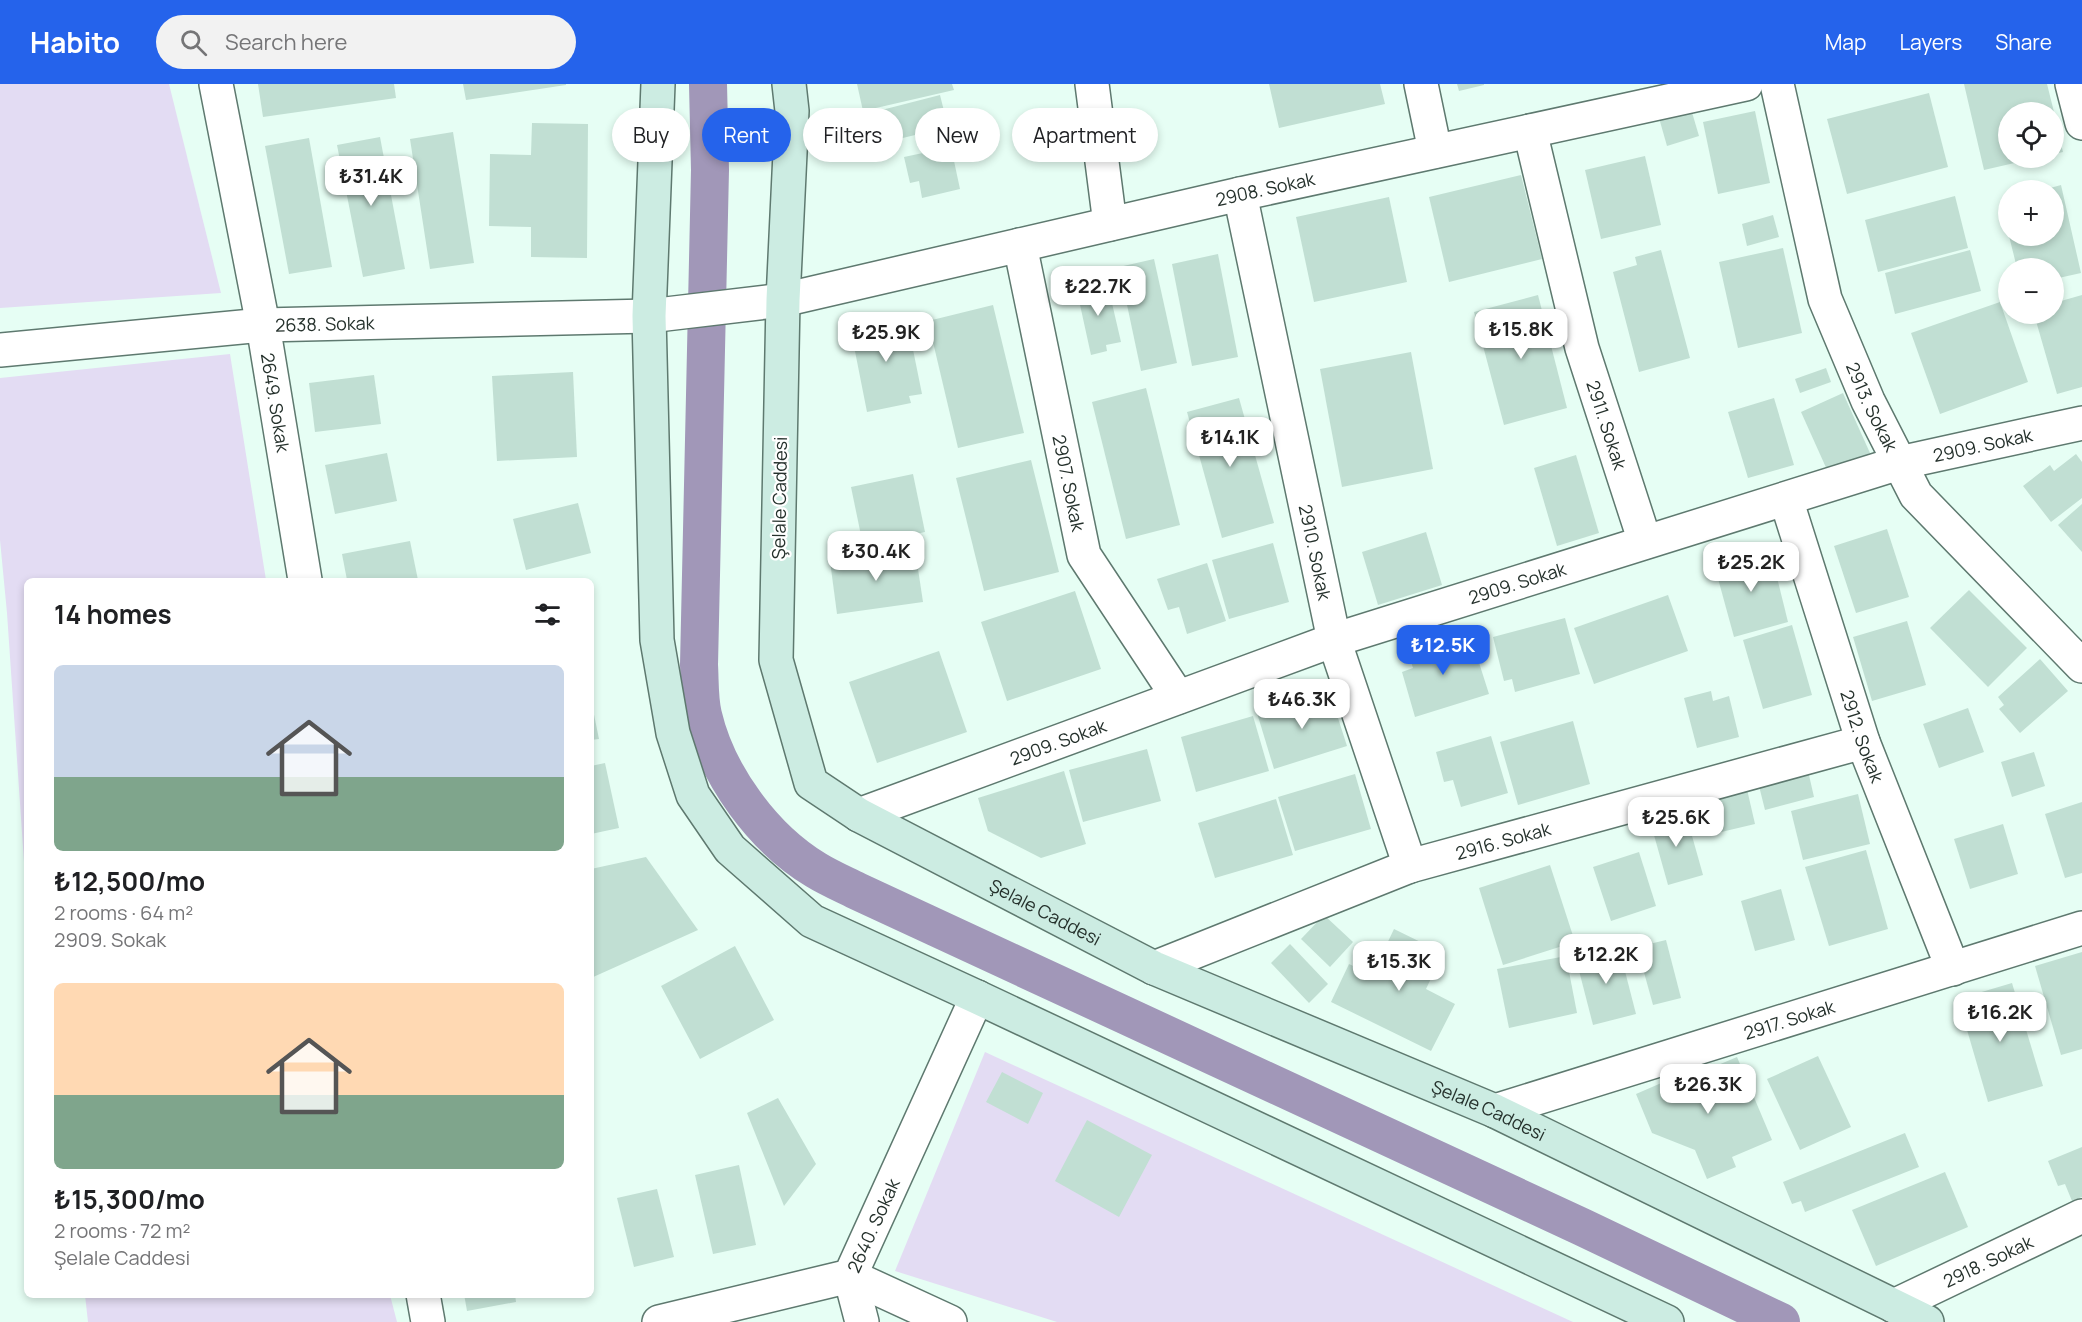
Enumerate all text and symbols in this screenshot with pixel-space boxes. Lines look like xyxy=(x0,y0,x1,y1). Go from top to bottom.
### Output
search box xyxy=(156,15,576,69)
text: Habito xyxy=(30,23,120,61)
icon: search xyxy=(177,26,210,59)
text: Search here xyxy=(225,27,347,57)
text: Map xyxy=(1825,28,1866,56)
text: Layers xyxy=(1899,28,1962,56)
text: Share xyxy=(1995,28,2052,56)
map controls xyxy=(1998,102,2064,324)
button: locate xyxy=(1998,102,2064,168)
chip: Buy xyxy=(612,108,690,162)
chip: Rent xyxy=(702,108,791,162)
chip: Filters xyxy=(803,108,903,162)
chip: New xyxy=(915,108,1000,162)
chip: Apartment xyxy=(1012,108,1158,162)
pin: ₺31.4K xyxy=(322,156,420,207)
text: ₺31.4K xyxy=(339,162,403,189)
street label: 2908. Sokak xyxy=(1213,166,1318,211)
button: + xyxy=(1998,180,2064,246)
button: − xyxy=(1998,258,2064,324)
pin: ₺22.7K xyxy=(1049,266,1147,317)
text: ₺22.7K xyxy=(1065,272,1131,299)
pin: ₺15.8K xyxy=(1472,309,1570,360)
street label: 2638. Sokak xyxy=(275,310,376,337)
pin: ₺25.9K xyxy=(837,312,935,363)
text: ₺15.8K xyxy=(1489,315,1553,342)
text: ₺25.9K xyxy=(852,318,920,345)
street label: 2649. Sokak xyxy=(256,351,296,455)
street label: 2913. Sokak xyxy=(1841,358,1904,457)
street label: 2911. Sokak xyxy=(1581,377,1633,474)
pin: ₺14.1K xyxy=(1181,417,1279,468)
street label: 2909. Sokak xyxy=(1931,422,2036,467)
text: ₺14.1K xyxy=(1200,423,1260,450)
street label: 2907. Sokak xyxy=(1047,433,1091,534)
street label: Şelale Caddesi xyxy=(766,437,792,559)
street label: 2910. Sokak xyxy=(1294,502,1337,603)
pin: ₺30.4K xyxy=(827,531,925,582)
text: ₺30.4K xyxy=(841,537,911,564)
pin: ₺25.2K xyxy=(1702,542,1800,593)
text: ₺25.2K xyxy=(1717,548,1785,575)
street label: 2909. Sokak xyxy=(1465,556,1570,609)
text: 14 homes xyxy=(54,596,172,632)
icon: filters xyxy=(531,598,564,631)
pin: ₺12.5K xyxy=(1394,625,1492,676)
text: ₺12.5K xyxy=(1411,631,1475,658)
pin: ₺46.3K xyxy=(1253,679,1351,730)
text: ₺46.3K xyxy=(1268,685,1336,712)
street label: 2912. Sokak xyxy=(1835,687,1890,787)
icon: home xyxy=(255,704,363,812)
street label: 2909. Sokak xyxy=(1006,713,1110,770)
pin: ₺25.6K xyxy=(1627,797,1725,848)
text: ₺25.6K xyxy=(1642,803,1710,830)
street label: 2916. Sokak xyxy=(1453,816,1554,865)
text: ₺12,500/mo xyxy=(54,863,205,899)
street label: Şelale Caddesi xyxy=(985,873,1105,951)
text: 2 rooms · 64 m² xyxy=(54,899,193,926)
text: 2909. Sokak xyxy=(54,926,166,953)
pin: ₺12.2K xyxy=(1557,934,1655,985)
text: ₺12.2K xyxy=(1574,940,1638,967)
pin: ₺15.3K xyxy=(1350,941,1448,992)
text: ₺15.3K xyxy=(1367,947,1431,974)
pin: ₺16.2K xyxy=(1951,992,2049,1043)
street label: 2917. Sokak xyxy=(1741,994,1839,1045)
text: ₺16.2K xyxy=(1967,998,2033,1025)
icon: home xyxy=(255,1022,363,1130)
pin: ₺26.3K xyxy=(1659,1064,1757,1115)
text: ₺26.3K xyxy=(1674,1070,1742,1097)
street label: Şelale Caddesi xyxy=(1428,1074,1550,1146)
street label: 2640. Sokak xyxy=(841,1174,905,1276)
text: ₺15,300/mo xyxy=(54,1181,205,1217)
text: 2 rooms · 72 m² xyxy=(54,1217,190,1244)
street label: 2918. Sokak xyxy=(1939,1229,2038,1293)
text: Şelale Caddesi xyxy=(54,1244,190,1271)

